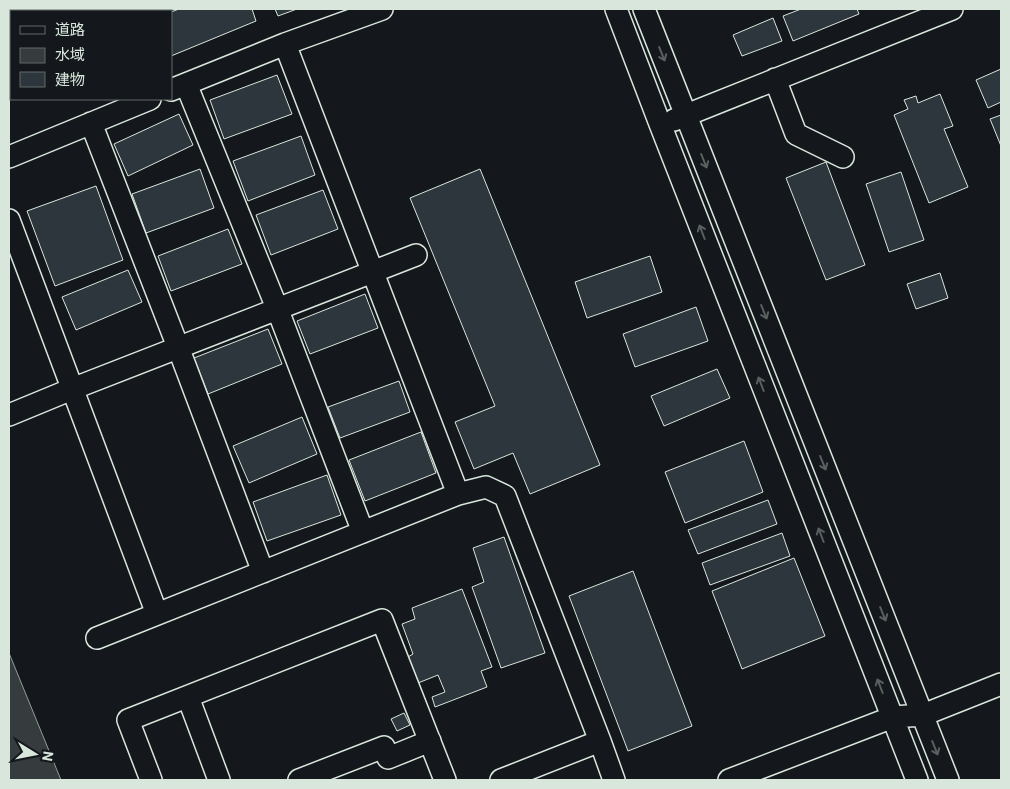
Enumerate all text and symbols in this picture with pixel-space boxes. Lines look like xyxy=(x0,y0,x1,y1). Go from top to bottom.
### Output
legend xyxy=(10,10,172,100)
text: 道路 xyxy=(55,21,85,39)
text: 水域 xyxy=(55,46,85,64)
one-way arrow xyxy=(658,46,667,61)
text: 建物 xyxy=(55,71,85,89)
one-way arrow xyxy=(700,153,709,168)
one-way arrow xyxy=(697,225,706,240)
one-way arrow xyxy=(759,304,769,319)
one-way arrow xyxy=(756,376,765,391)
one-way arrow xyxy=(819,455,828,470)
one-way arrow xyxy=(816,528,825,543)
one-way arrow xyxy=(879,606,888,621)
one-way arrow xyxy=(875,679,884,694)
north arrow xyxy=(10,729,60,779)
one-way arrow xyxy=(931,740,941,755)
text: N xyxy=(39,750,57,763)

